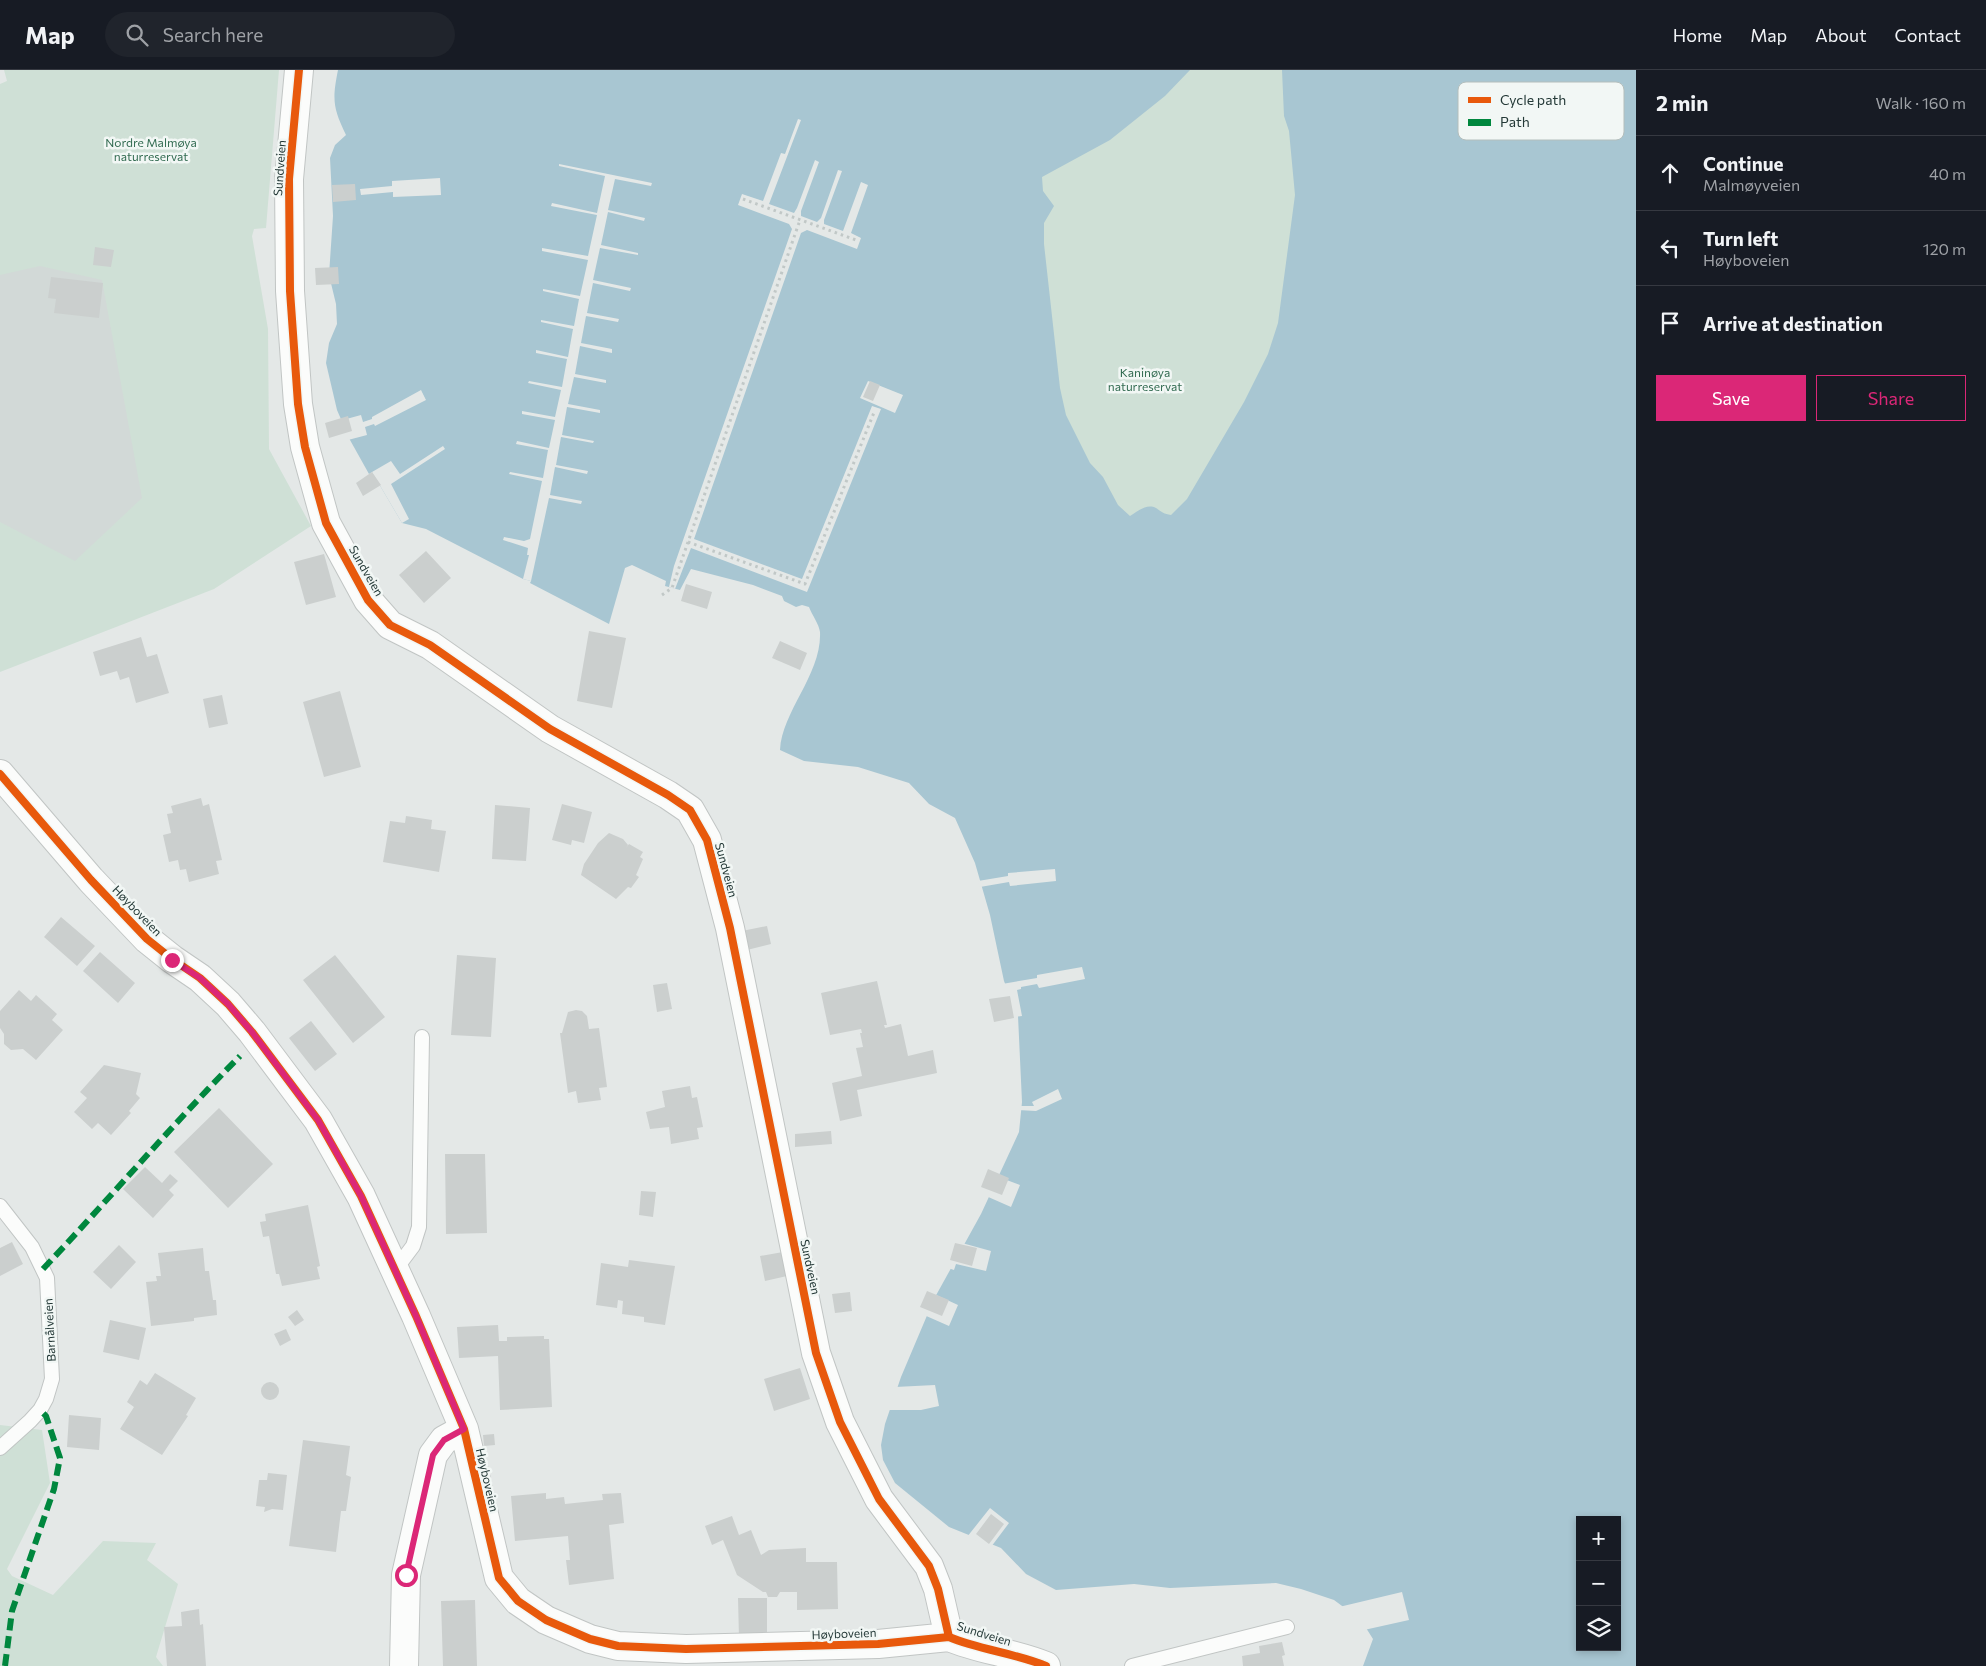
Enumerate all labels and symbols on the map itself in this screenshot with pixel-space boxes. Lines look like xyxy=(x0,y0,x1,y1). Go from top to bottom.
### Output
legend xyxy=(1458,82,1624,140)
text: Cycle path xyxy=(1500,91,1566,108)
text: Path xyxy=(1500,113,1530,130)
park label: Nordre Malmøya naturreservat xyxy=(105,135,197,163)
street label: Sundveien xyxy=(270,139,288,196)
park label: Kaninøya naturreservat xyxy=(1108,365,1182,393)
street label: Sundveien xyxy=(347,543,387,598)
street label: Sundveien xyxy=(713,841,741,899)
street label: Høyboveien xyxy=(110,882,165,938)
route end xyxy=(161,949,184,972)
street label: Sundveien xyxy=(798,1238,824,1296)
street label: Barnålveien xyxy=(40,1298,58,1362)
street label: Høyboveien xyxy=(474,1447,502,1513)
route start xyxy=(395,1564,418,1587)
street label: Sundveien xyxy=(955,1618,1013,1648)
street label: Høyboveien xyxy=(811,1625,877,1641)

